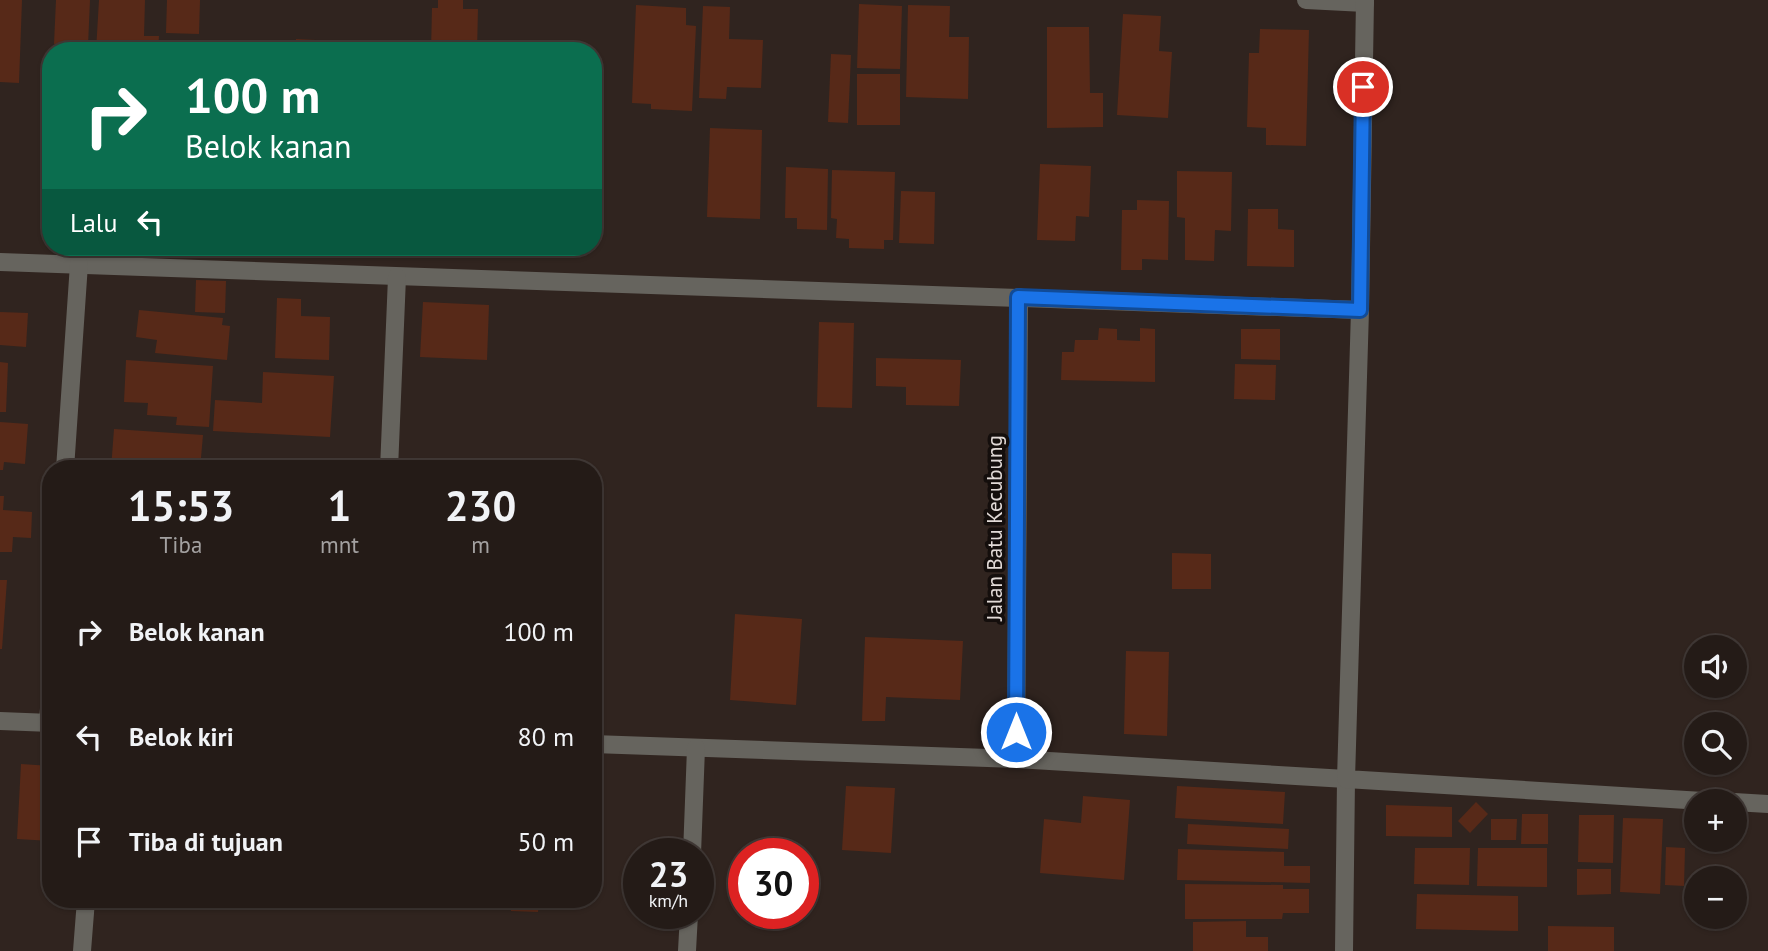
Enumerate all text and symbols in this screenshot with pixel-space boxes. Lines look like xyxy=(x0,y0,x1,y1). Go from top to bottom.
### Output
pin xyxy=(1333,57,1393,117)
text: 100 m xyxy=(185,63,320,127)
icon: arrive xyxy=(1344,68,1382,106)
icon: right xyxy=(70,70,161,161)
text: Belok kanan xyxy=(185,125,351,167)
icon: left xyxy=(131,203,169,241)
text: Lalu xyxy=(70,206,117,239)
street label: Jalan Batu Kecubung xyxy=(981,435,1008,622)
text: 15:53 xyxy=(128,478,234,533)
text: 1 xyxy=(328,478,351,533)
text: 230 xyxy=(445,478,516,533)
text: Tiba xyxy=(160,530,202,559)
text: mnt xyxy=(320,530,359,559)
text: m xyxy=(471,530,490,559)
icon: right xyxy=(70,613,108,651)
text: Belok kanan xyxy=(129,615,265,648)
text: 100 m xyxy=(503,615,574,648)
map controls xyxy=(1684,635,1747,929)
button: sound xyxy=(1684,635,1747,698)
position arrow xyxy=(979,695,1053,769)
button: search xyxy=(1684,712,1747,775)
icon: left xyxy=(70,718,108,756)
text: Belok kiri xyxy=(129,720,234,753)
text: 80 m xyxy=(518,720,574,753)
button: + xyxy=(1684,789,1747,852)
icon: arrive xyxy=(70,823,108,861)
text: Tiba di tujuan xyxy=(129,825,283,858)
text: 50 m xyxy=(518,825,574,858)
speed limit sign: 30 xyxy=(728,838,819,929)
text: 23 xyxy=(649,851,688,897)
button: − xyxy=(1684,866,1747,929)
text: km/h xyxy=(649,889,688,912)

